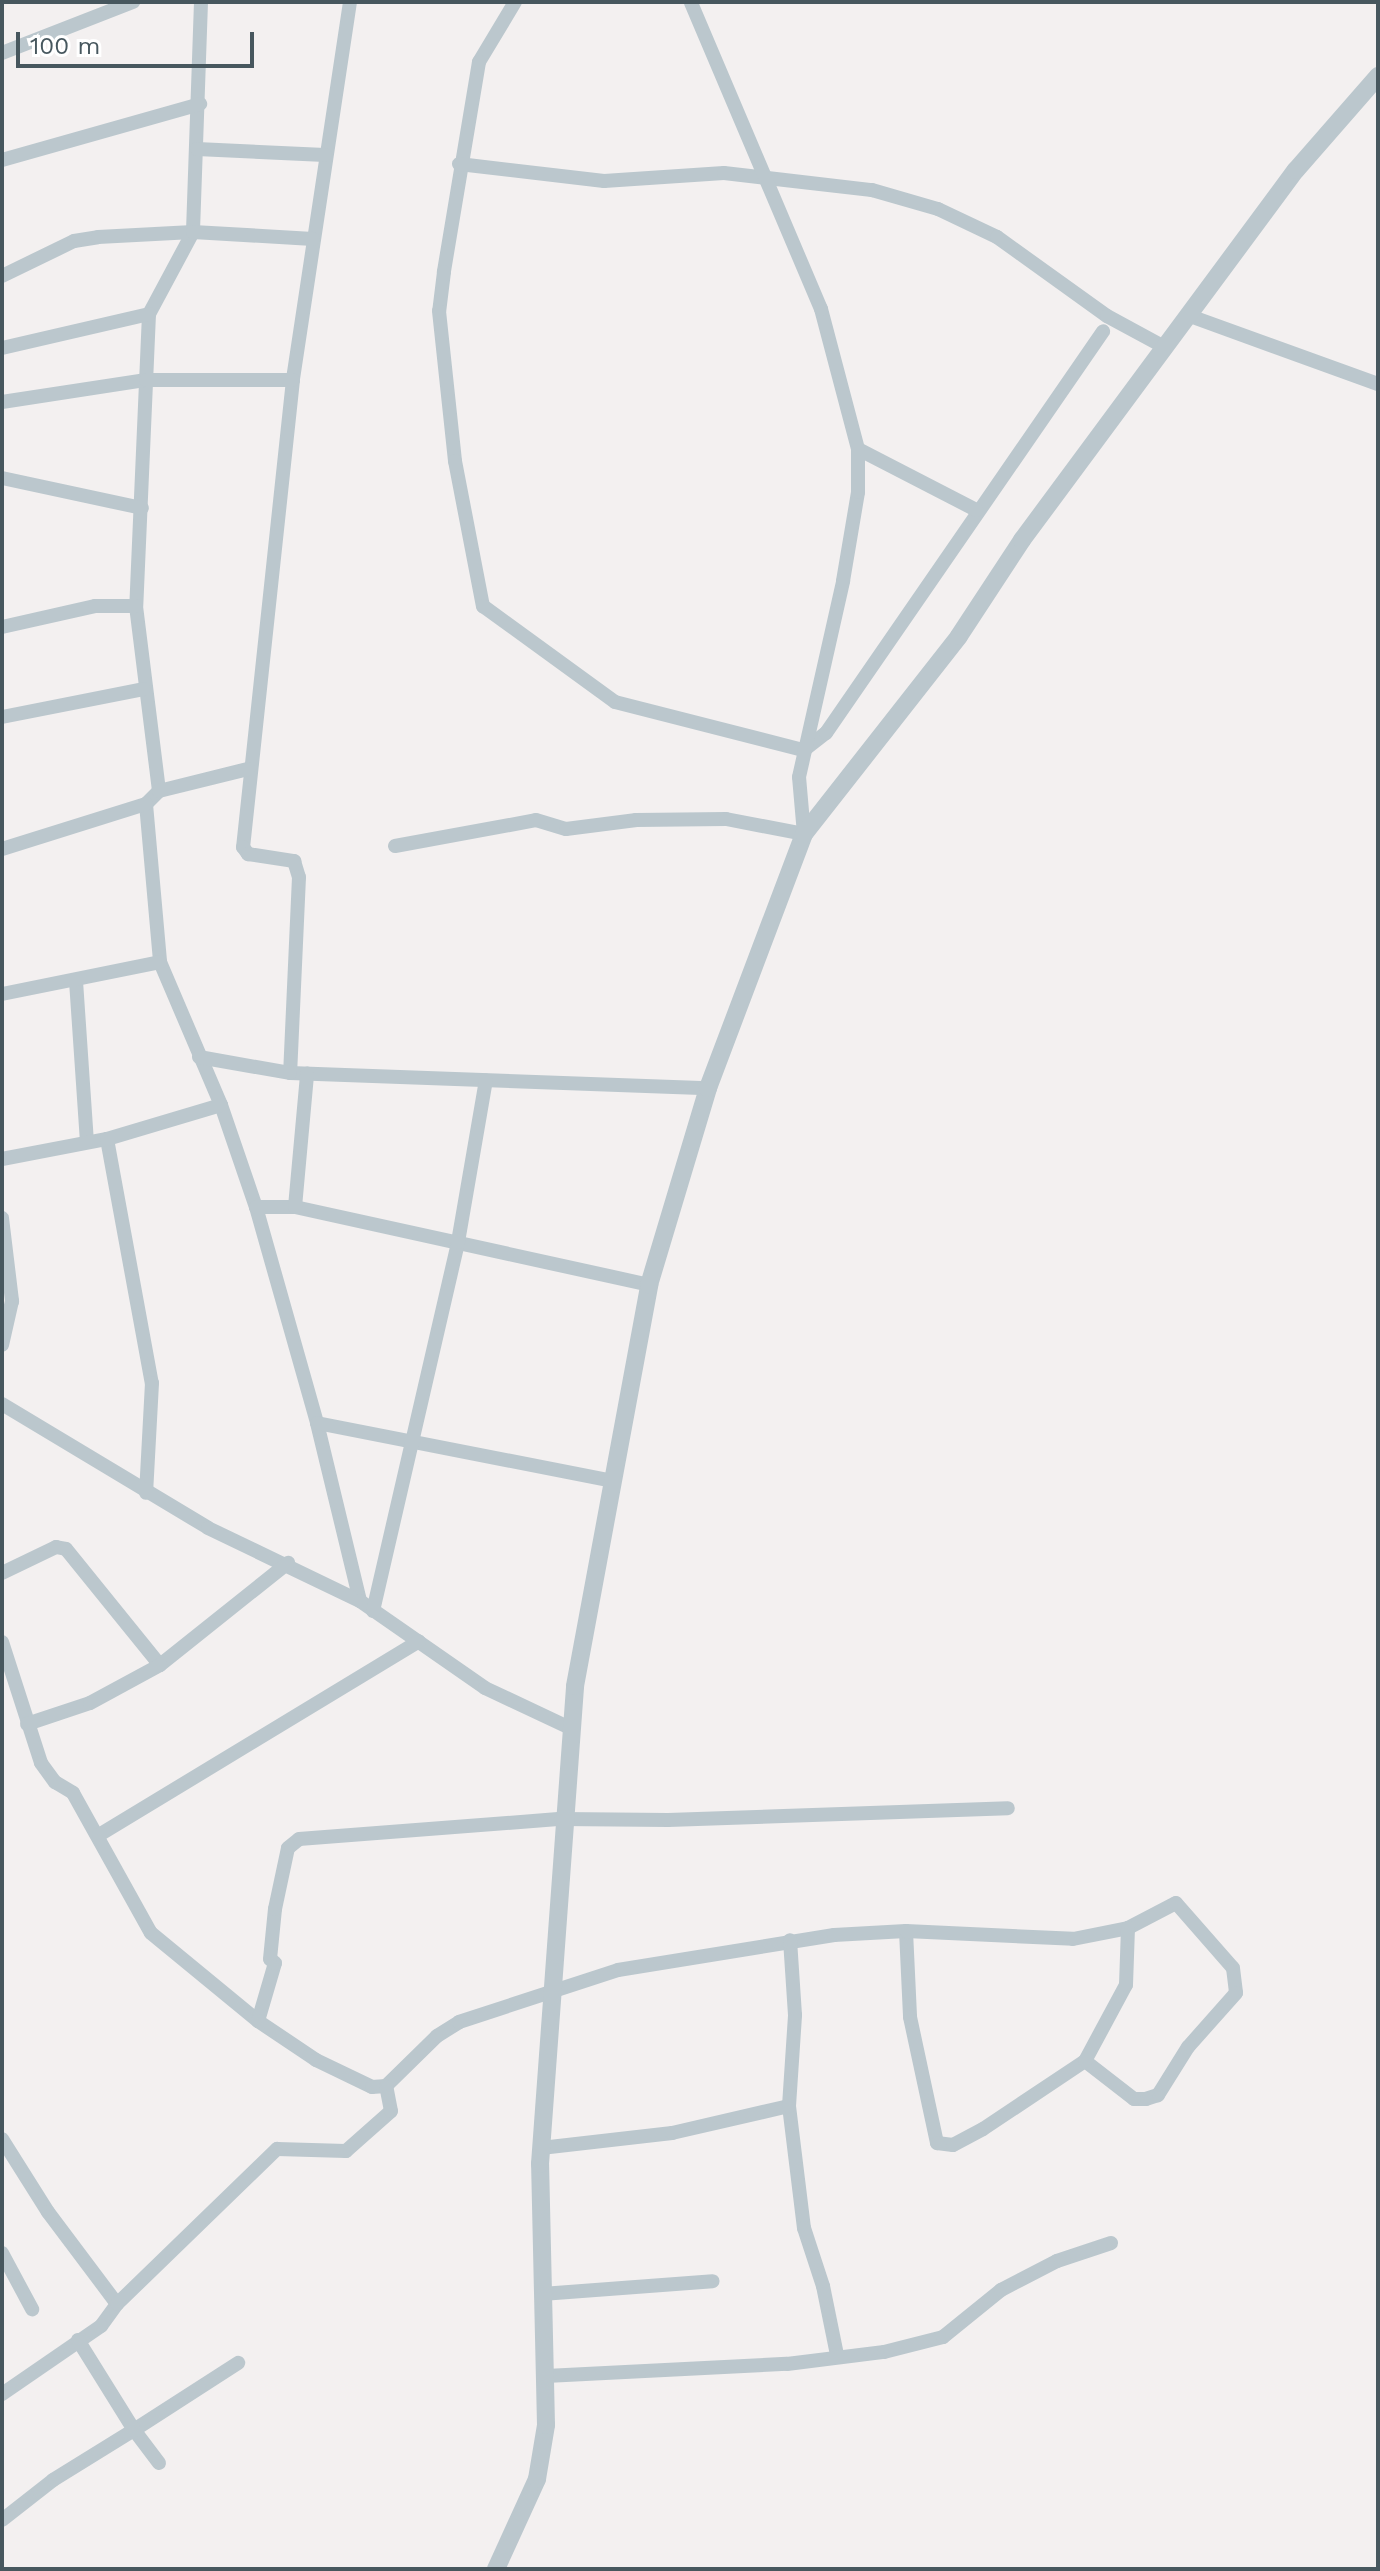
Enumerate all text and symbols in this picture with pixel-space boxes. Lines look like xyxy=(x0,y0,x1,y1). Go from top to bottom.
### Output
scale bar xyxy=(20,16,258,66)
text: 100 m xyxy=(30,32,100,60)

